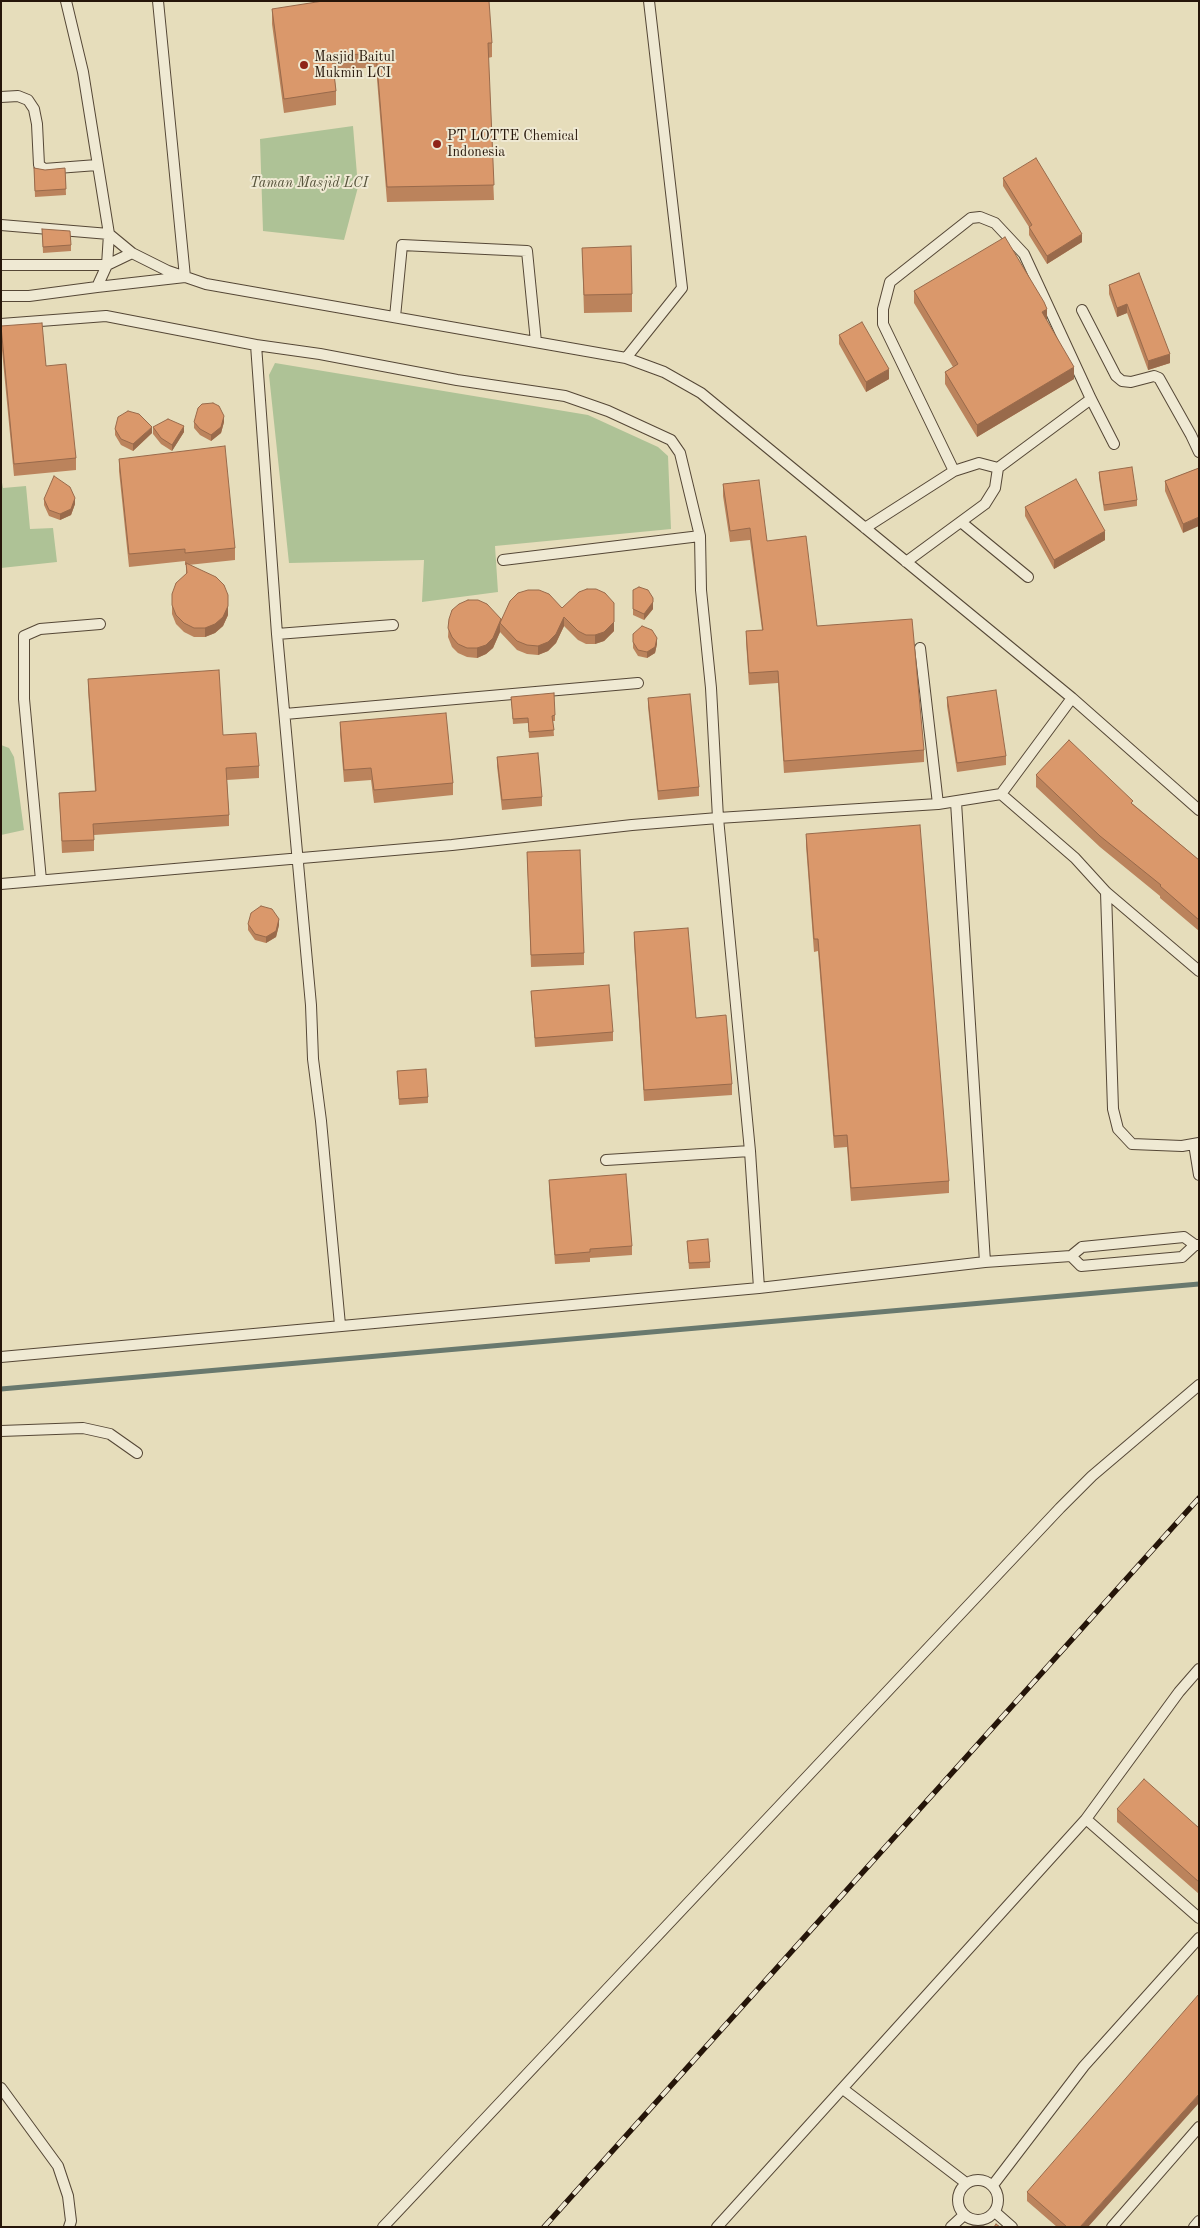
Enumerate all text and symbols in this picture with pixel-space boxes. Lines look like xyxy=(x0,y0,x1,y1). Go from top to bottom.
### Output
place label: Masjid Baitul Mukmin LCI xyxy=(314,49,395,82)
marker: Masjid Baitul Mukmin LCI xyxy=(298,59,310,71)
place label: PT LOTTE Chemical Indonesia xyxy=(447,128,578,160)
marker: PT LOTTE Chemical Indonesia xyxy=(431,138,443,150)
park label: Taman Masjid LCI xyxy=(250,175,368,191)

